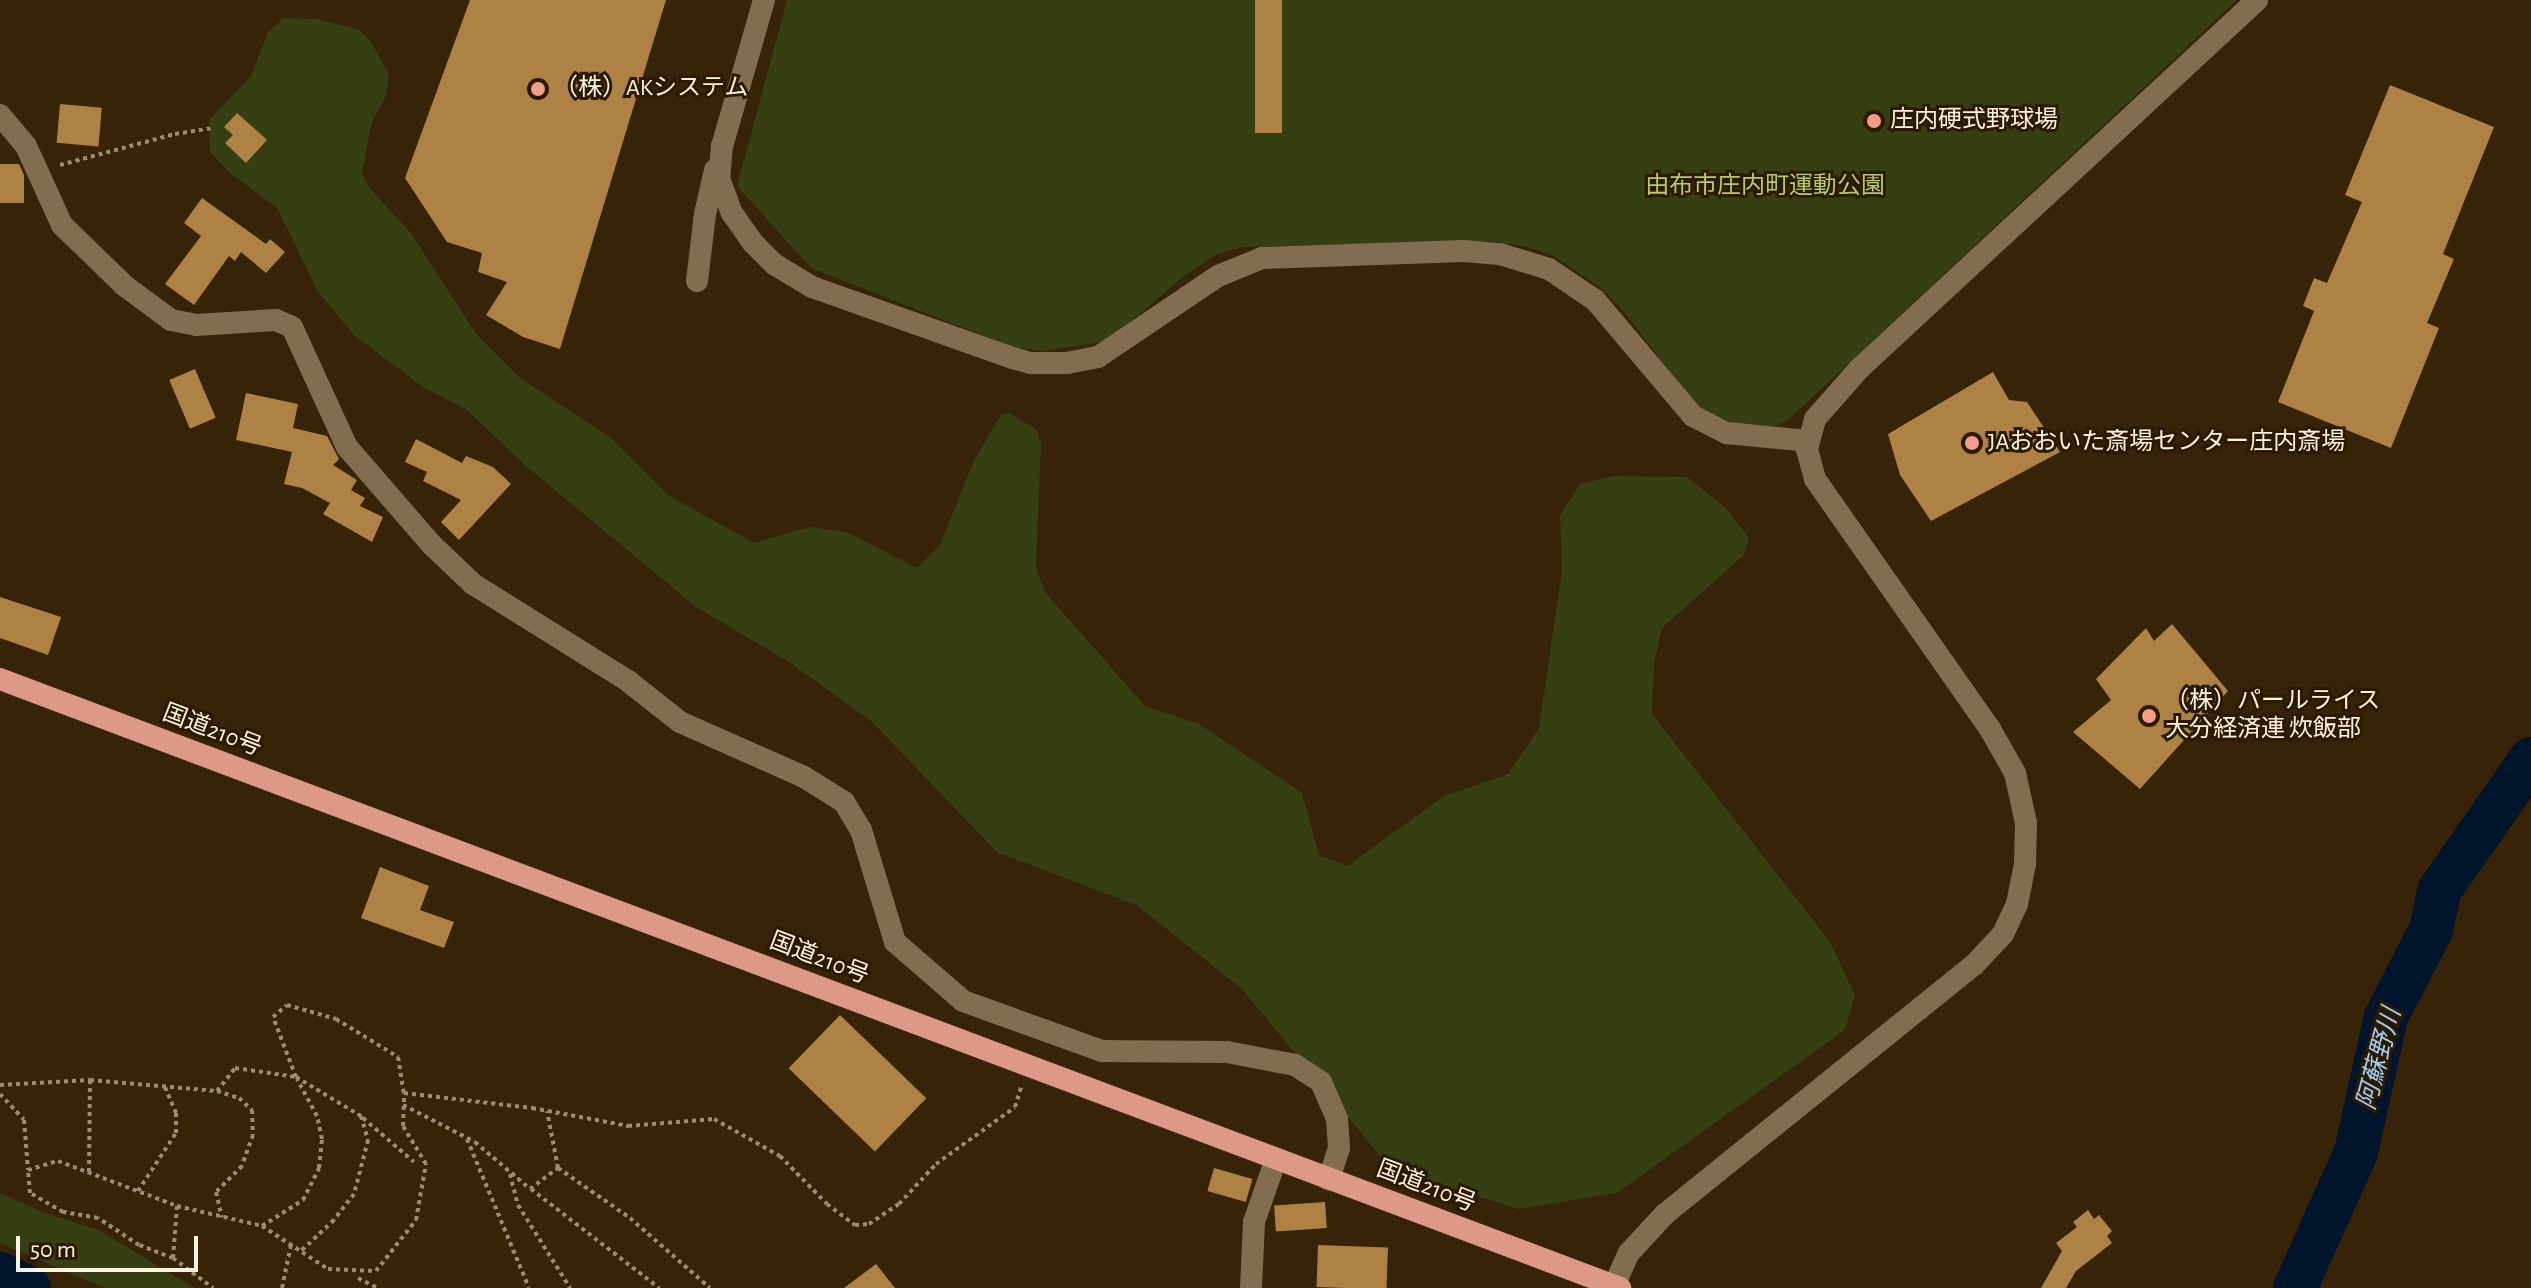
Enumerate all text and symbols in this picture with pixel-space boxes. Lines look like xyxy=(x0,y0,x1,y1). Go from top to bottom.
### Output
place label: （株）AKシステム xyxy=(554,75,749,103)
marker: （株）AKシステム xyxy=(529,80,547,98)
place label: 庄内硬式野球場 xyxy=(1890,107,2058,135)
marker: 庄内硬式野球場 xyxy=(1865,112,1883,130)
park label: 由布市庄内町運動公園 xyxy=(1645,173,1885,201)
place label: JAおおいた斎場センター庄内斎場 xyxy=(1988,429,2345,457)
marker: JAおおいた斎場センター庄内斎場 xyxy=(1963,434,1981,452)
place label: （株）パールライス 大分経済連 炊飯部 xyxy=(2165,688,2381,744)
street label: 国道210号 xyxy=(158,699,266,763)
marker: （株）パールライス 大分経済連 炊飯部 xyxy=(2140,707,2158,725)
street label: 国道210号 xyxy=(765,927,873,991)
water label: 阿蘇野川 xyxy=(2351,1005,2409,1113)
street label: 国道210号 xyxy=(1372,1155,1480,1219)
scale bar xyxy=(20,1220,202,1270)
text: 50 m xyxy=(30,1238,76,1262)

